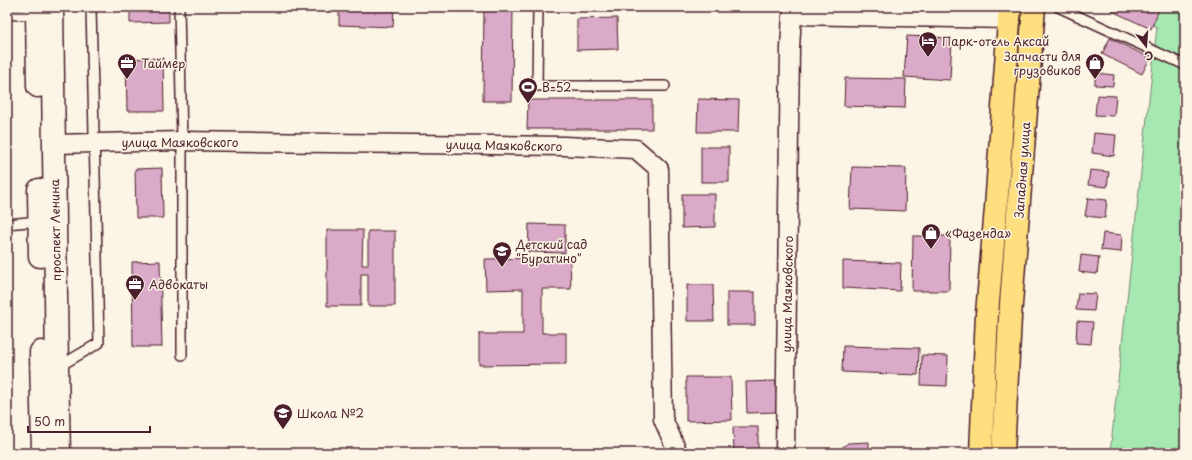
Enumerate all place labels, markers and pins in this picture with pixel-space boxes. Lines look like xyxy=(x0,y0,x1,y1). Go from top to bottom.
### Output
hotel icon: Парк-отель Аксай xyxy=(917,30,939,58)
place label: Парк-отель Аксай xyxy=(942,32,1049,50)
place label: Запчасти для грузовиков xyxy=(1004,47,1081,79)
office icon: Таймер xyxy=(116,52,138,80)
shop icon: Запчасти для грузовиков xyxy=(1084,52,1106,80)
place label: Таймер xyxy=(141,54,185,72)
sports icon: В-52 xyxy=(517,76,539,104)
place label: В-52 xyxy=(542,78,572,96)
shop icon: «Фазенда» xyxy=(920,222,942,250)
place label: «Фазенда» xyxy=(945,224,1011,242)
place label: Детский сад "Буратино" xyxy=(515,235,587,267)
school or university icon: Детский сад "Буратино" xyxy=(491,240,513,268)
office icon: Адвокаты xyxy=(124,273,146,301)
place label: Адвокаты xyxy=(149,275,208,293)
school or university icon: Школа №2 xyxy=(272,402,294,430)
place label: Школа №2 xyxy=(297,404,364,422)

